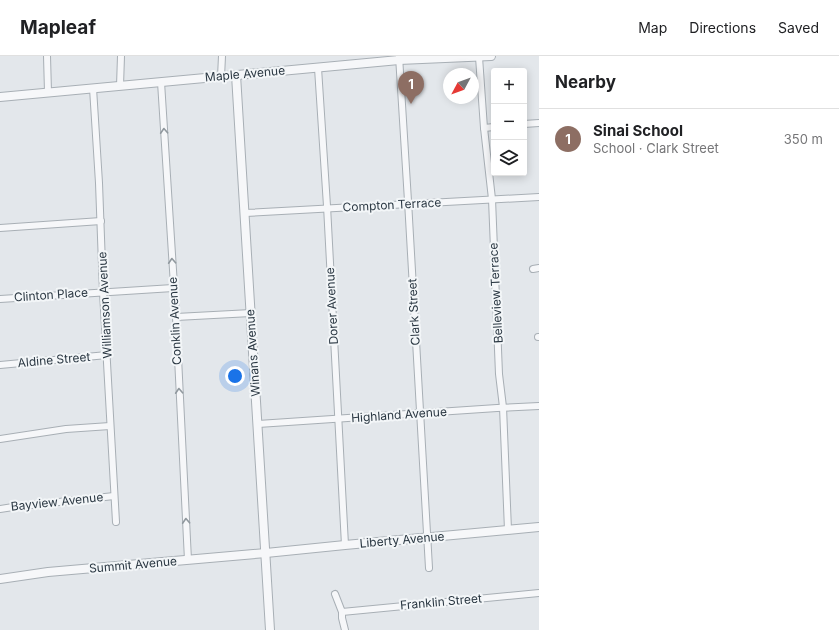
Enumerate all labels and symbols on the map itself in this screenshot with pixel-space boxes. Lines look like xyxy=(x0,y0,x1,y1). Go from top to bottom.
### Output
street label: Maple Avenue xyxy=(204,63,286,84)
north arrow xyxy=(443,68,479,104)
pin: 1 xyxy=(398,71,424,104)
one-way arrow xyxy=(160,128,169,134)
street label: Compton Terrace xyxy=(342,194,442,215)
street label: Belleview Terrace xyxy=(485,242,506,344)
street label: Williamson Avenue xyxy=(94,251,115,359)
one-way arrow xyxy=(167,258,176,264)
street label: Dorer Avenue xyxy=(322,267,341,345)
street label: Conklin Avenue xyxy=(165,277,184,365)
street label: Clark Street xyxy=(404,278,423,346)
street label: Clinton Place xyxy=(13,284,89,305)
street label: Winans Avenue xyxy=(242,309,263,397)
street label: Aldine Street xyxy=(17,349,91,370)
your location xyxy=(225,366,245,386)
one-way arrow xyxy=(175,388,184,394)
street label: Highland Avenue xyxy=(351,404,447,425)
street label: Bayview Avenue xyxy=(10,489,104,514)
one-way arrow xyxy=(182,518,191,524)
street label: Liberty Avenue xyxy=(359,528,445,551)
street label: Summit Avenue xyxy=(88,553,178,576)
street label: Franklin Street xyxy=(400,590,482,613)

